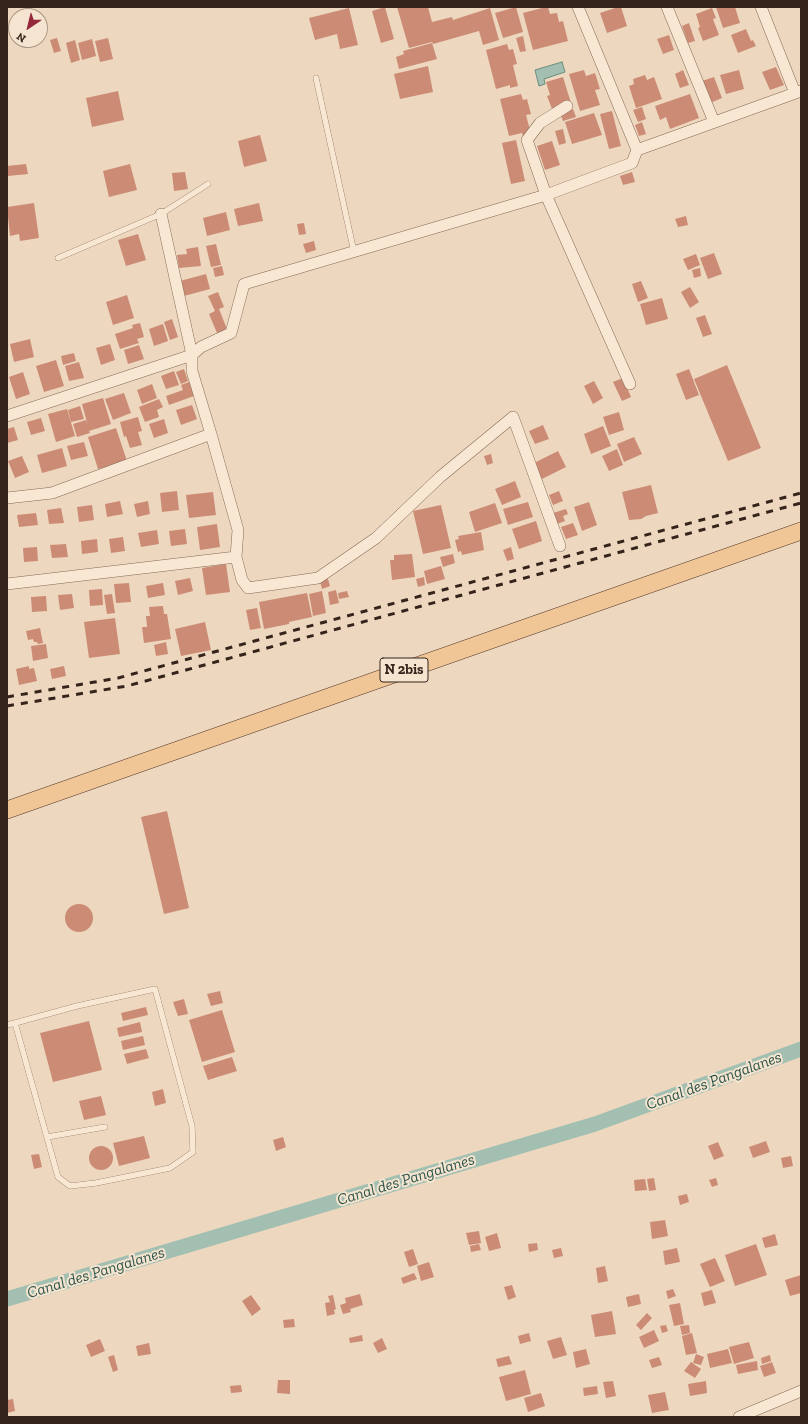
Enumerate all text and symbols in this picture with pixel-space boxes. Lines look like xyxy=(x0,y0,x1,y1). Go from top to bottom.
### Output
north arrow xyxy=(8,8,48,48)
text: N xyxy=(14,30,29,45)
road number: N 2bis xyxy=(380,658,428,682)
water label: Canal des Pangalanes xyxy=(644,1048,784,1114)
water label: Canal des Pangalanes xyxy=(335,1150,477,1210)
water label: Canal des Pangalanes xyxy=(25,1243,167,1303)

